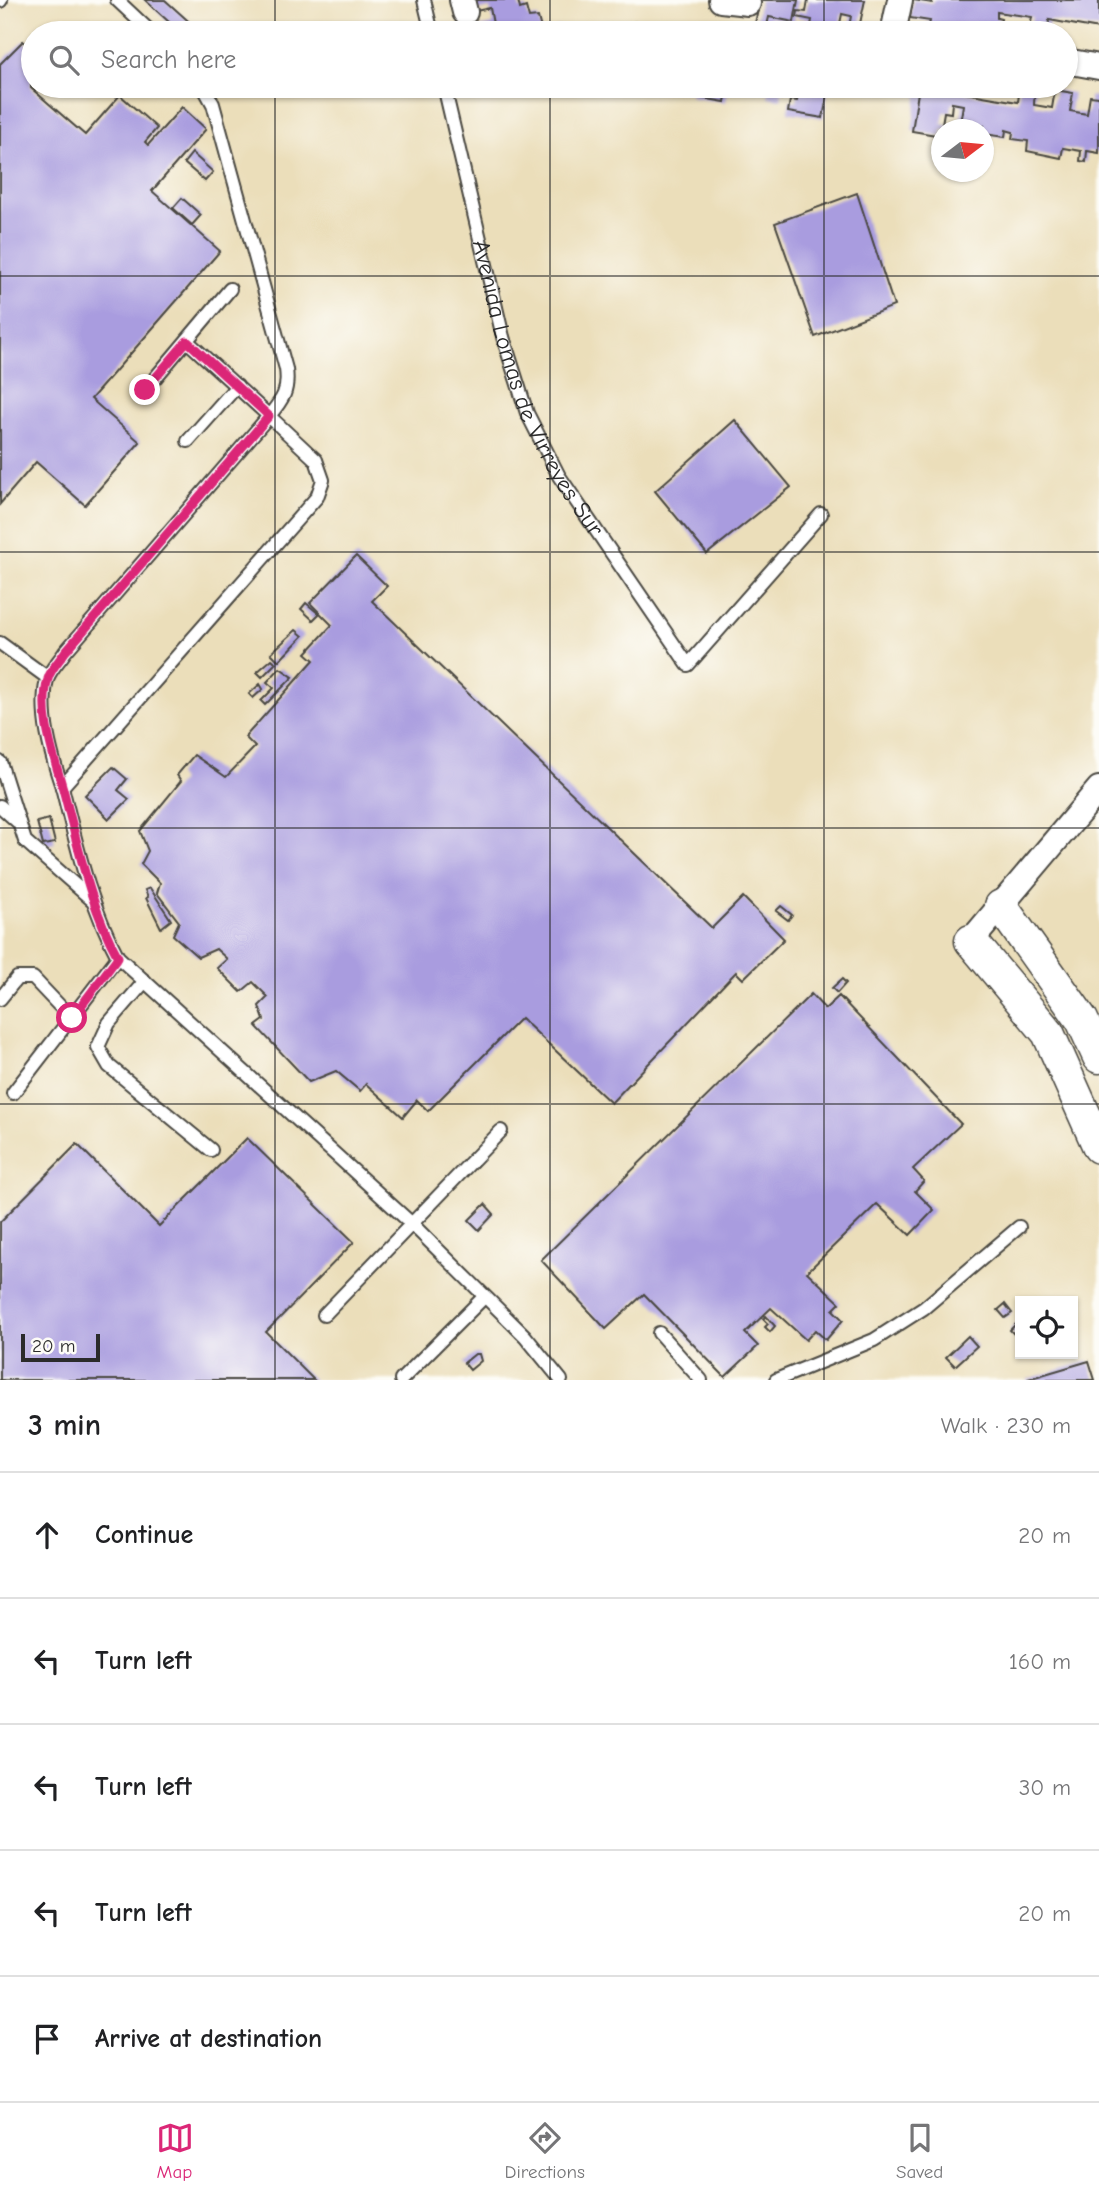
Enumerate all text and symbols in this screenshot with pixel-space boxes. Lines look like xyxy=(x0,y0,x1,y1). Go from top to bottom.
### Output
search box xyxy=(21,21,1078,98)
icon: search xyxy=(45,41,83,79)
text: Search here xyxy=(101,45,236,75)
north arrow xyxy=(931,119,994,182)
street label: Avenida Lomas de Virreyes Sur xyxy=(467,237,610,542)
route end xyxy=(129,374,160,405)
route start xyxy=(56,1002,87,1033)
map controls xyxy=(1015,1296,1078,1359)
button: locate xyxy=(1015,1296,1078,1359)
scale bar xyxy=(21,1331,100,1363)
text: 20 m xyxy=(32,1335,76,1357)
text: 3 min xyxy=(28,1408,101,1443)
text: Walk · 230 m xyxy=(941,1412,1071,1439)
icon: ahead xyxy=(28,1516,66,1554)
text: Continue xyxy=(95,1520,193,1550)
text: 20 m xyxy=(1018,1522,1071,1549)
icon: left xyxy=(28,1642,66,1680)
text: Turn left xyxy=(95,1646,192,1676)
text: 160 m xyxy=(1009,1648,1071,1675)
icon: left xyxy=(28,1768,66,1806)
text: Turn left xyxy=(95,1772,192,1802)
text: 30 m xyxy=(1019,1774,1071,1801)
icon: left xyxy=(28,1894,66,1932)
text: Turn left xyxy=(95,1898,192,1928)
text: 20 m xyxy=(1018,1900,1071,1927)
icon: arrive xyxy=(28,2020,66,2058)
text: Arrive at destination xyxy=(95,2024,322,2054)
tab: Map xyxy=(156,2119,194,2183)
tab: Directions xyxy=(505,2119,585,2183)
tab: Saved xyxy=(896,2119,943,2183)

